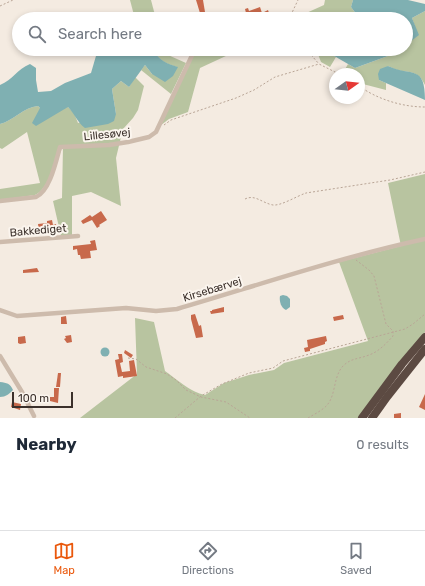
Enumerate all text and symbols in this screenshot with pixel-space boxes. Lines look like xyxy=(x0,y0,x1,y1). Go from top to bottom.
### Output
search box xyxy=(12,12,413,56)
icon: search xyxy=(26,23,48,45)
text: Search here xyxy=(58,25,142,43)
north arrow xyxy=(329,68,365,104)
street label: Lillesøvej xyxy=(83,126,131,143)
street label: Bakkediget xyxy=(9,221,68,239)
street label: Kirsebærvej xyxy=(181,274,243,305)
scale bar xyxy=(12,390,73,409)
text: 100 m xyxy=(18,392,49,405)
text: Nearby xyxy=(16,434,77,454)
text: 0 results xyxy=(356,437,409,452)
tab: Map xyxy=(53,540,75,577)
tab: Directions xyxy=(182,540,234,577)
tab: Saved xyxy=(340,540,372,577)

